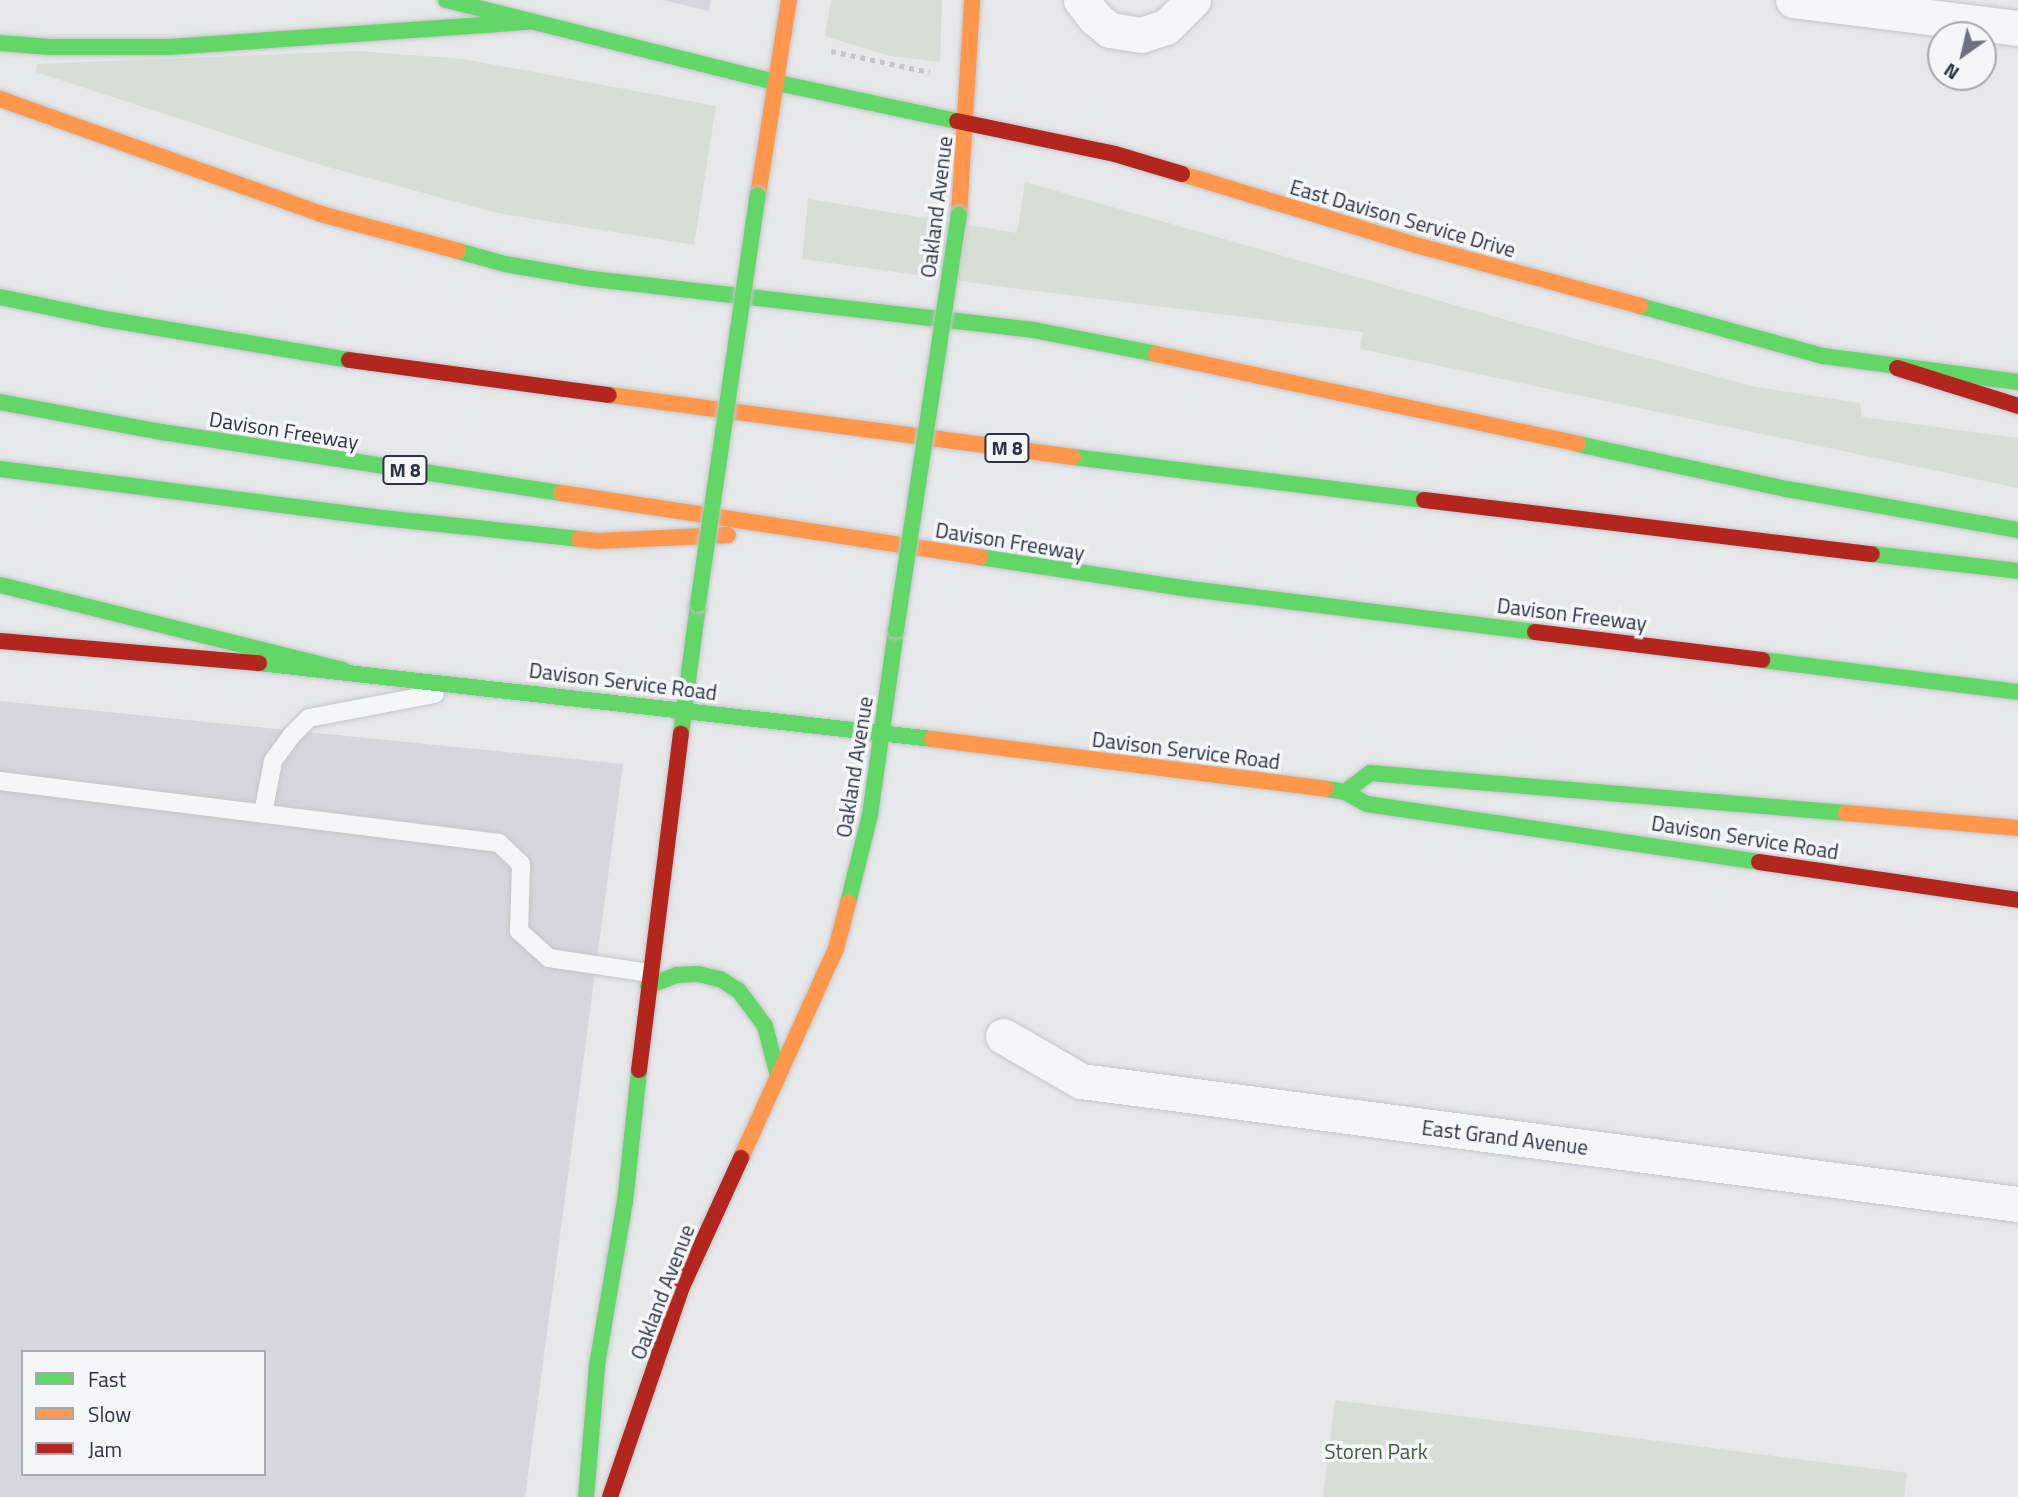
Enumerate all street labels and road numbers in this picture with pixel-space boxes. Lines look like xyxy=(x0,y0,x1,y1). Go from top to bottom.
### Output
street label: Oakland Avenue xyxy=(915,135,957,279)
street label: East Davison Service Drive xyxy=(1287,174,1519,262)
street label: Davison Freeway xyxy=(208,406,360,454)
road number: M 8 xyxy=(984,432,1030,463)
road number: M 8 xyxy=(382,454,428,485)
street label: Davison Freeway xyxy=(934,517,1086,565)
street label: Davison Freeway xyxy=(1496,592,1648,636)
street label: Davison Service Road xyxy=(528,657,718,705)
street label: Oakland Avenue xyxy=(830,695,878,839)
street label: Davison Service Road xyxy=(1091,726,1281,774)
street label: Davison Service Road xyxy=(1650,810,1840,864)
street label: East Grand Avenue xyxy=(1420,1114,1590,1160)
street label: Oakland Avenue xyxy=(625,1221,699,1363)

